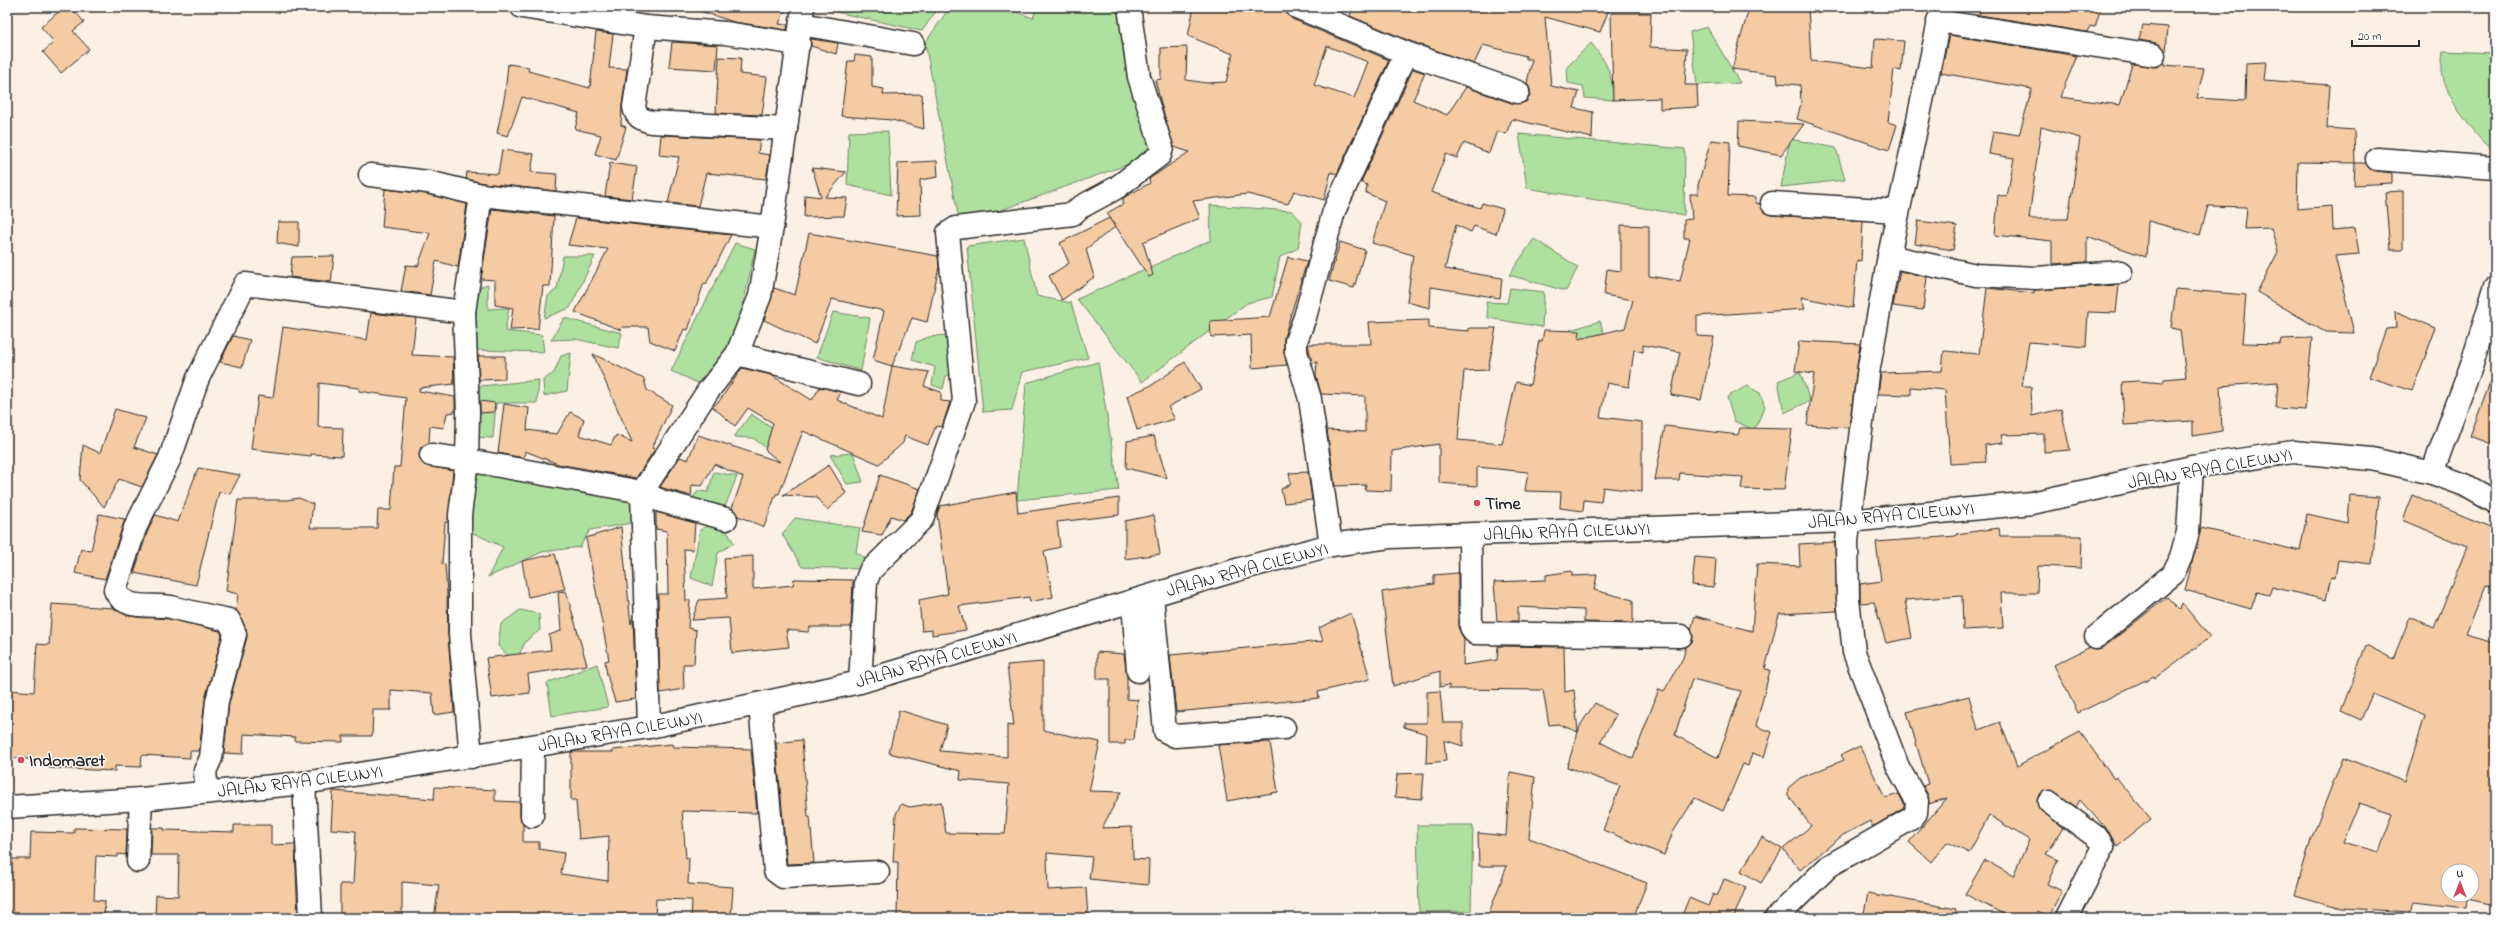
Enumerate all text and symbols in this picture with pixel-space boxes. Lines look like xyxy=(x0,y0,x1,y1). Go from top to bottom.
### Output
scale bar xyxy=(2352,22,2419,48)
text: 20 m xyxy=(2358,28,2381,46)
street label: JALAN RAYA CILEUNYI xyxy=(2126,443,2295,497)
place label: Time xyxy=(1485,492,1522,518)
street label: JALAN RAYA CILEUNYI xyxy=(1807,497,1975,537)
marker: Time xyxy=(1472,498,1482,508)
street label: JALAN RAYA CILEUNYI xyxy=(1483,517,1651,549)
street label: JALAN RAYA CILEUNYI xyxy=(1164,537,1331,605)
street label: JALAN RAYA CILEUNYI xyxy=(853,625,1020,696)
street label: JALAN RAYA CILEUNYI xyxy=(536,706,705,760)
place label: Indomaret xyxy=(29,749,106,775)
marker: Indomaret xyxy=(16,755,26,765)
street label: JALAN RAYA CILEUNYI xyxy=(216,760,385,806)
north arrow xyxy=(2440,863,2480,903)
text: U xyxy=(2457,866,2464,882)

